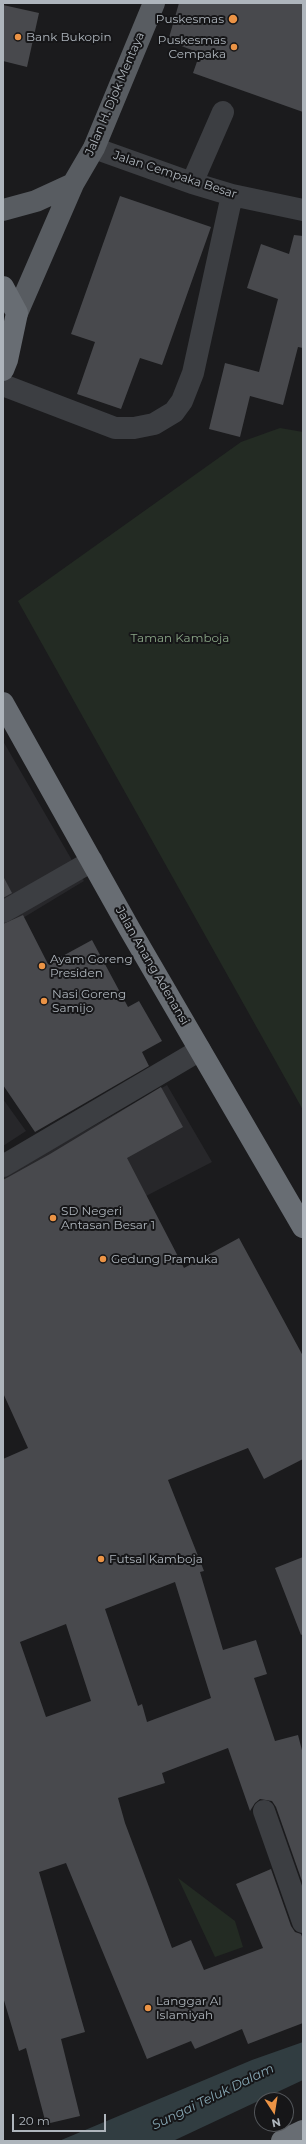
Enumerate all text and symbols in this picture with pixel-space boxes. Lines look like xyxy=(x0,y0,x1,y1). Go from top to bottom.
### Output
place label: Puskesmas xyxy=(156,12,224,26)
marker: Puskesmas xyxy=(227,13,239,25)
place label: Bank Bukopin xyxy=(26,30,112,44)
street label: Jalan H. Djok Mentaya xyxy=(82,30,148,158)
marker: Bank Bukopin xyxy=(13,32,23,42)
place label: Puskesmas Cempaka xyxy=(158,33,226,61)
marker: Puskesmas Cempaka xyxy=(229,42,239,52)
street label: Jalan Cempaka Besar xyxy=(111,148,239,202)
park label: Taman Kamboja xyxy=(131,631,229,645)
street label: Jalan Anang Adenansi xyxy=(112,904,192,1028)
place label: Ayam Goreng Presiden xyxy=(50,952,133,980)
marker: Ayam Goreng Presiden xyxy=(37,961,47,971)
place label: Nasi Goreng Samijo xyxy=(52,987,126,1015)
marker: Nasi Goreng Samijo xyxy=(39,996,49,1006)
place label: SD Negeri Antasan Besar 1 xyxy=(61,1204,155,1232)
marker: SD Negeri Antasan Besar 1 xyxy=(48,1213,58,1223)
place label: Gedung Pramuka xyxy=(111,1252,218,1266)
marker: Gedung Pramuka xyxy=(98,1254,108,1264)
place label: Futsal Kamboja xyxy=(109,1552,203,1566)
marker: Futsal Kamboja xyxy=(96,1554,106,1564)
place label: Langgar Al Islamiyah xyxy=(156,1994,222,2022)
marker: Langgar Al Islamiyah xyxy=(143,2003,153,2013)
water label: Sungai Teluk Dalam xyxy=(149,2061,277,2133)
north arrow xyxy=(254,2092,294,2132)
scale bar xyxy=(14,2106,108,2132)
text: 20 m xyxy=(19,2113,50,2128)
text: N xyxy=(270,2115,282,2131)

